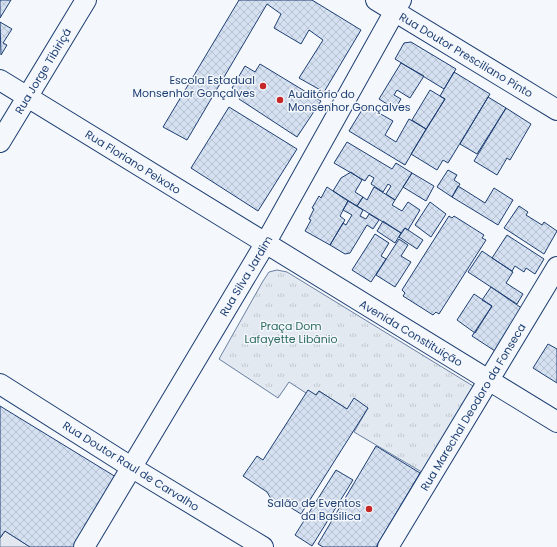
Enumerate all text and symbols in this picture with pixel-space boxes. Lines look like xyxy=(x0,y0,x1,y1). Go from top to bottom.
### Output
street label: Rua Doutor Presciliano Pinto xyxy=(396,9,536,101)
street label: Rua Jorge Tibiriçá xyxy=(11,25,75,117)
place label: Escola Estadual Monsenhor Gonçalves xyxy=(133,72,255,101)
marker: Escola Estadual Monsenhor Gonçalves xyxy=(258,81,268,91)
place label: Auditório do Monsenhor Gonçalves xyxy=(288,86,411,115)
marker: Auditório do Monsenhor Gonçalves xyxy=(275,95,285,105)
street label: Rua Floriano Peixoto xyxy=(82,126,184,198)
street label: Rua Silva Jardim xyxy=(216,233,276,319)
street label: Avenida Constituição xyxy=(356,296,466,370)
park label: Praça Dom Lafayette Libânio xyxy=(244,318,338,347)
street label: Rua Marechal Deodoro da Fonseca xyxy=(416,320,530,494)
street label: Rua Doutor Raul de Carvalho xyxy=(60,417,202,515)
place label: Salão de Eventos da Basílica xyxy=(267,495,361,524)
marker: Salão de Eventos da Basílica xyxy=(364,504,374,514)

